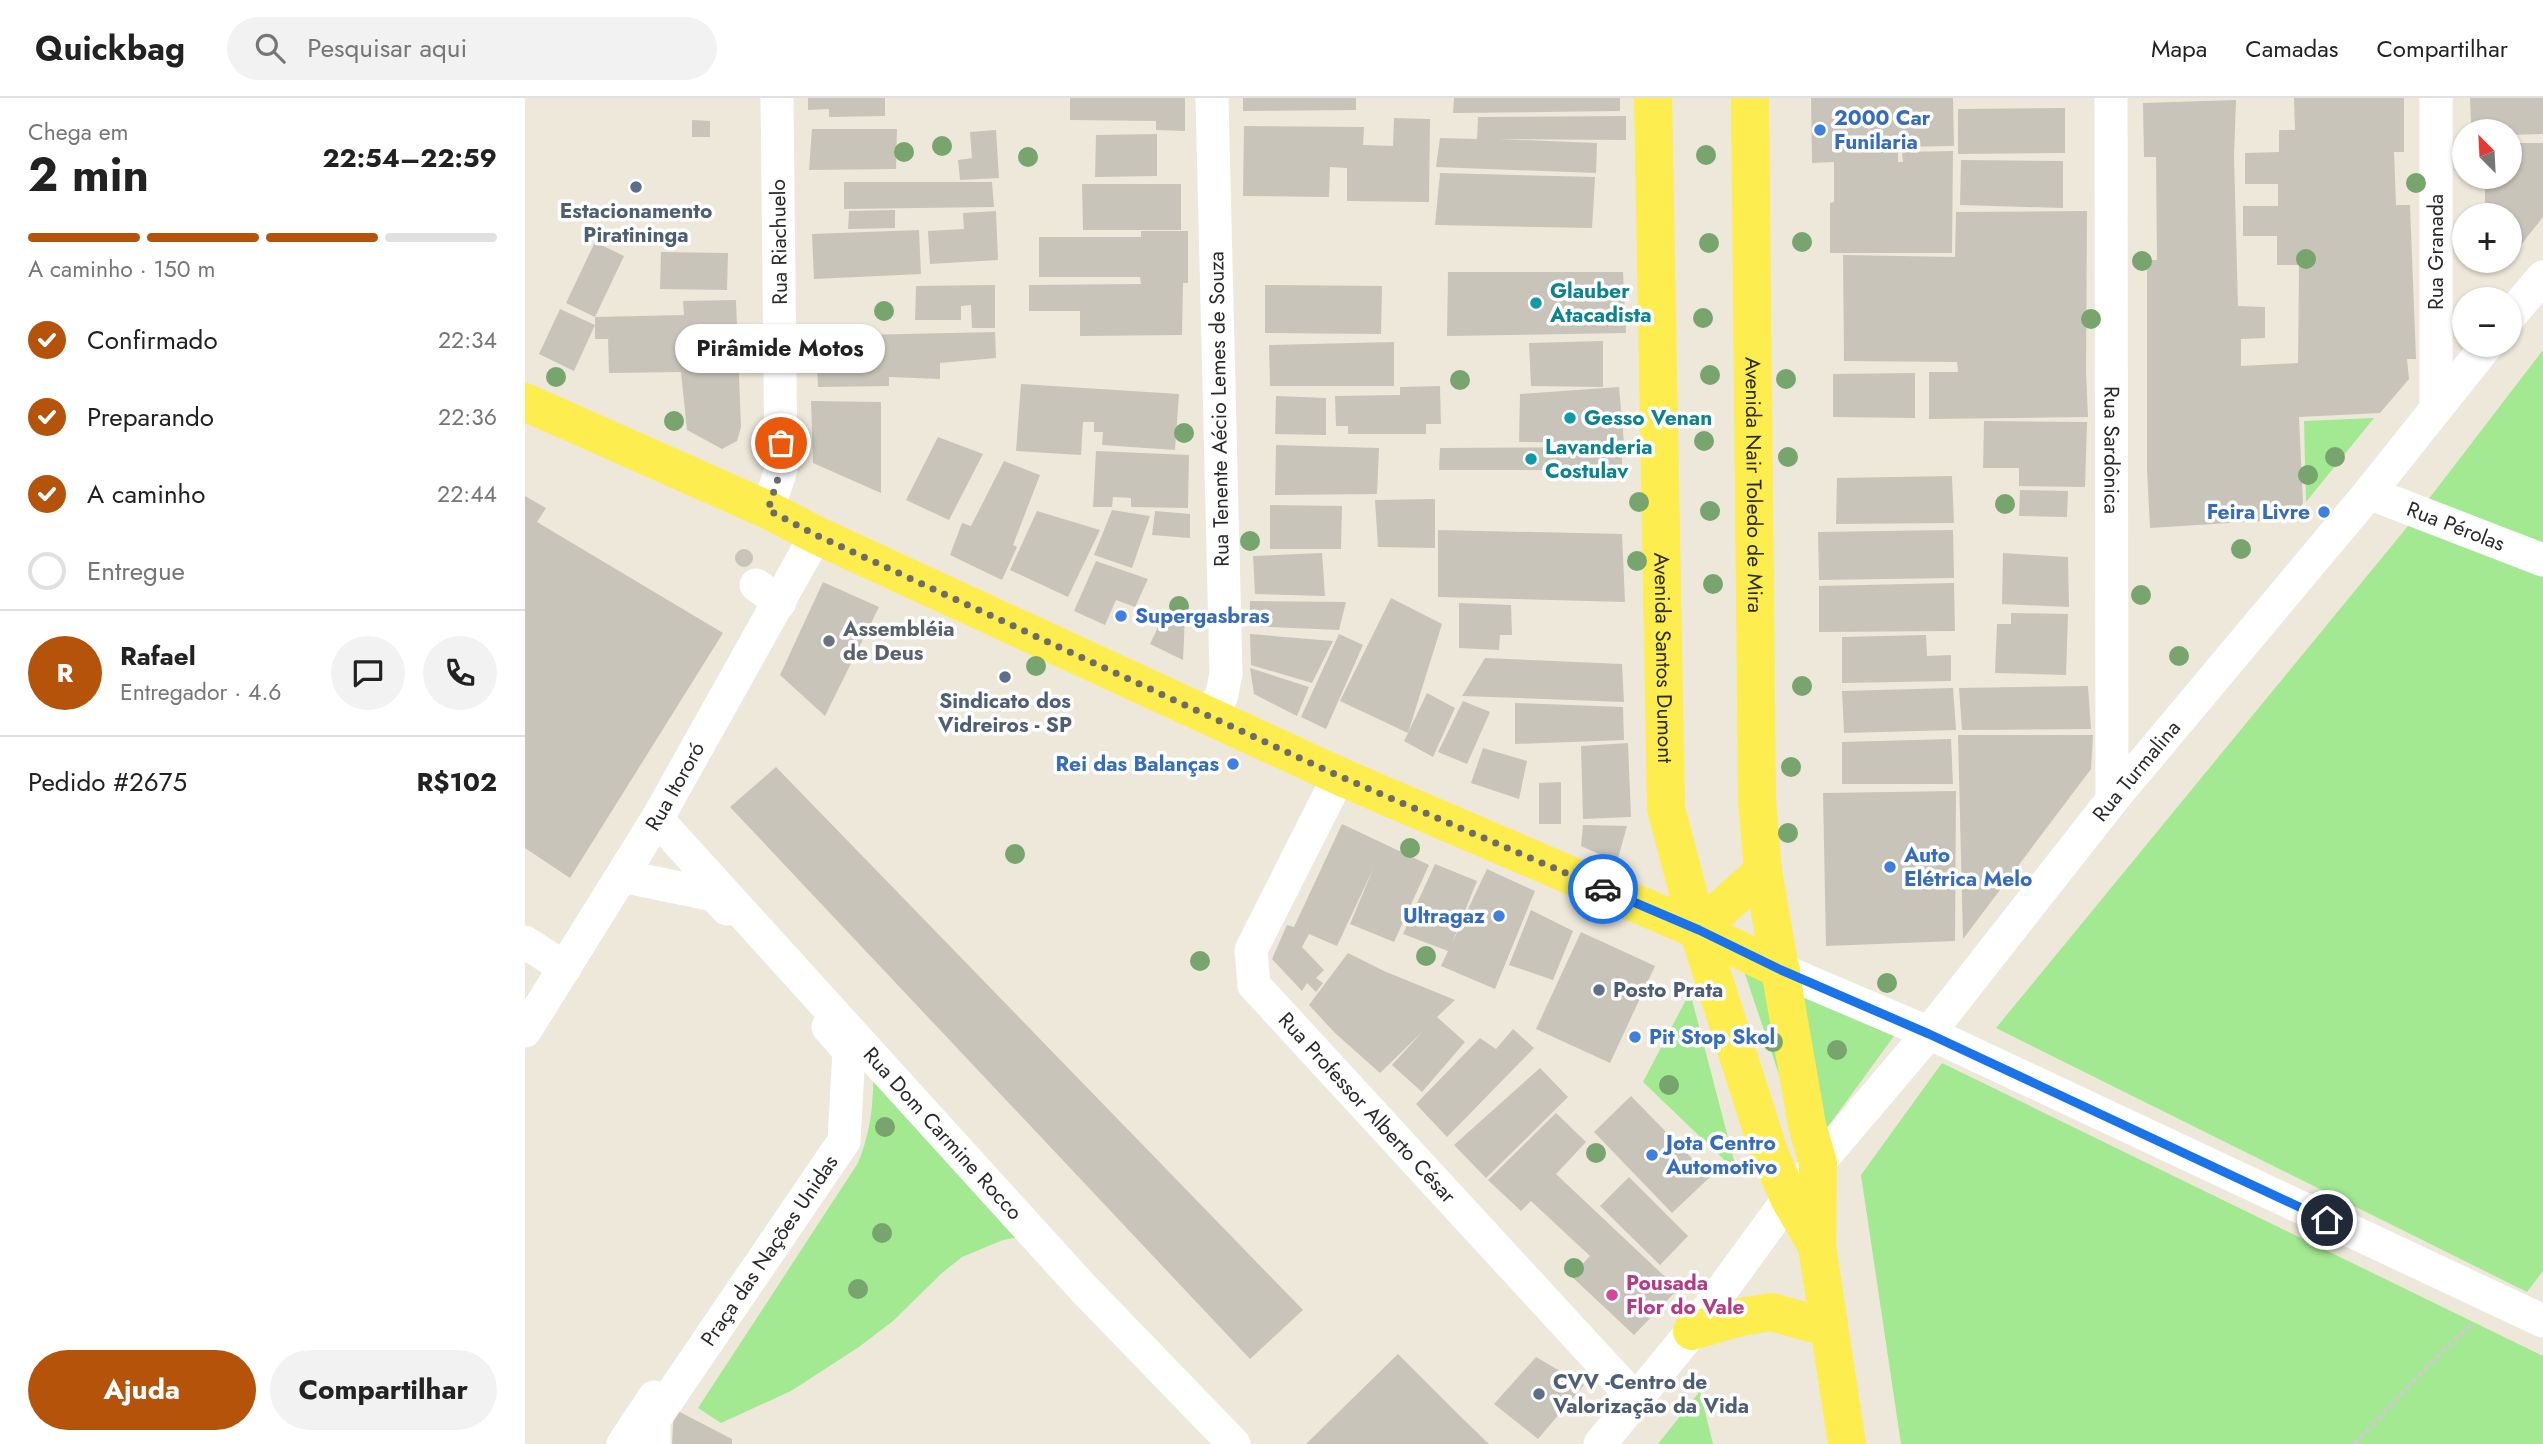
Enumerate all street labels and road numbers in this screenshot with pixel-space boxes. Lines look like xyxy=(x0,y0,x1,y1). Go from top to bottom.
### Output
street label: Rua Riachuelo xyxy=(763,179,795,305)
street label: Rua Granada xyxy=(2421,194,2451,310)
street label: Rua Tenente Aécio Lemes de Souza xyxy=(1201,251,1237,567)
street label: Avenida Nair Toledo de Mira xyxy=(1738,357,1770,613)
street label: Rua Sardônica xyxy=(2096,386,2127,514)
street label: Rua Pérolas xyxy=(2402,494,2509,559)
street label: Avenida Santos Dumont xyxy=(1646,552,1680,764)
street label: Rua Turmalina xyxy=(2086,714,2188,828)
street label: Rua Itororó xyxy=(638,737,712,837)
street label: Rua Professor Alberto César xyxy=(1271,1006,1463,1211)
street label: Rua Dom Carmine Rocco xyxy=(856,1041,1029,1227)
street label: Praça das Nações Unidas xyxy=(694,1149,845,1352)

